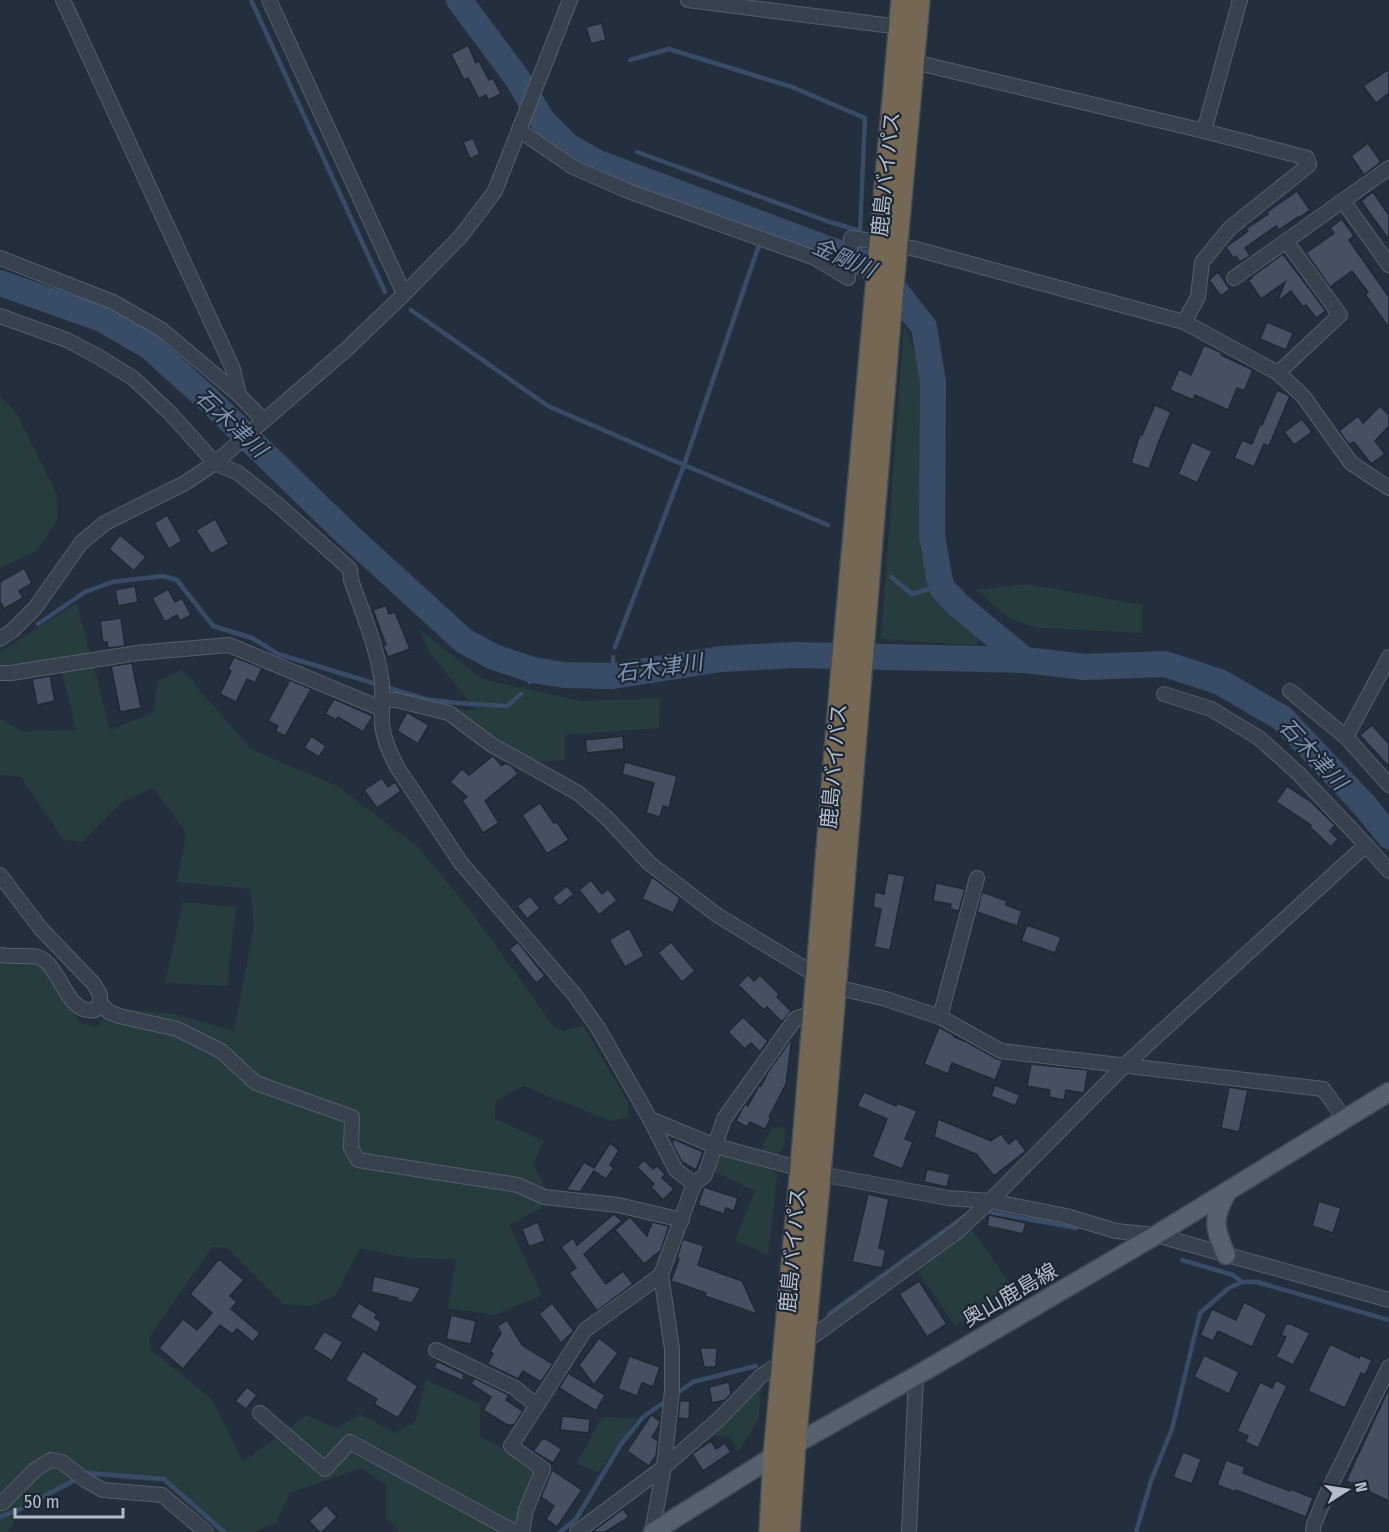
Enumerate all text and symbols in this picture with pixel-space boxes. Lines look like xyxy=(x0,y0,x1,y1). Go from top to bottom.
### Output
street label: 鹿島バイパス xyxy=(867,110,905,238)
water label: 金剛川 xyxy=(808,232,881,285)
water label: 石木津川 xyxy=(190,383,274,464)
water label: 石木津川 xyxy=(614,648,706,687)
street label: 鹿島バイパス xyxy=(816,702,852,830)
water label: 石木津川 xyxy=(1273,713,1354,797)
street label: 鹿島バイパス xyxy=(775,1186,811,1314)
street label: 奥山鹿島線 xyxy=(958,1257,1062,1333)
north arrow xyxy=(1317,1460,1377,1520)
text: N xyxy=(1351,1480,1371,1494)
scale bar xyxy=(15,1481,123,1519)
text: 50 m xyxy=(24,1491,60,1513)

